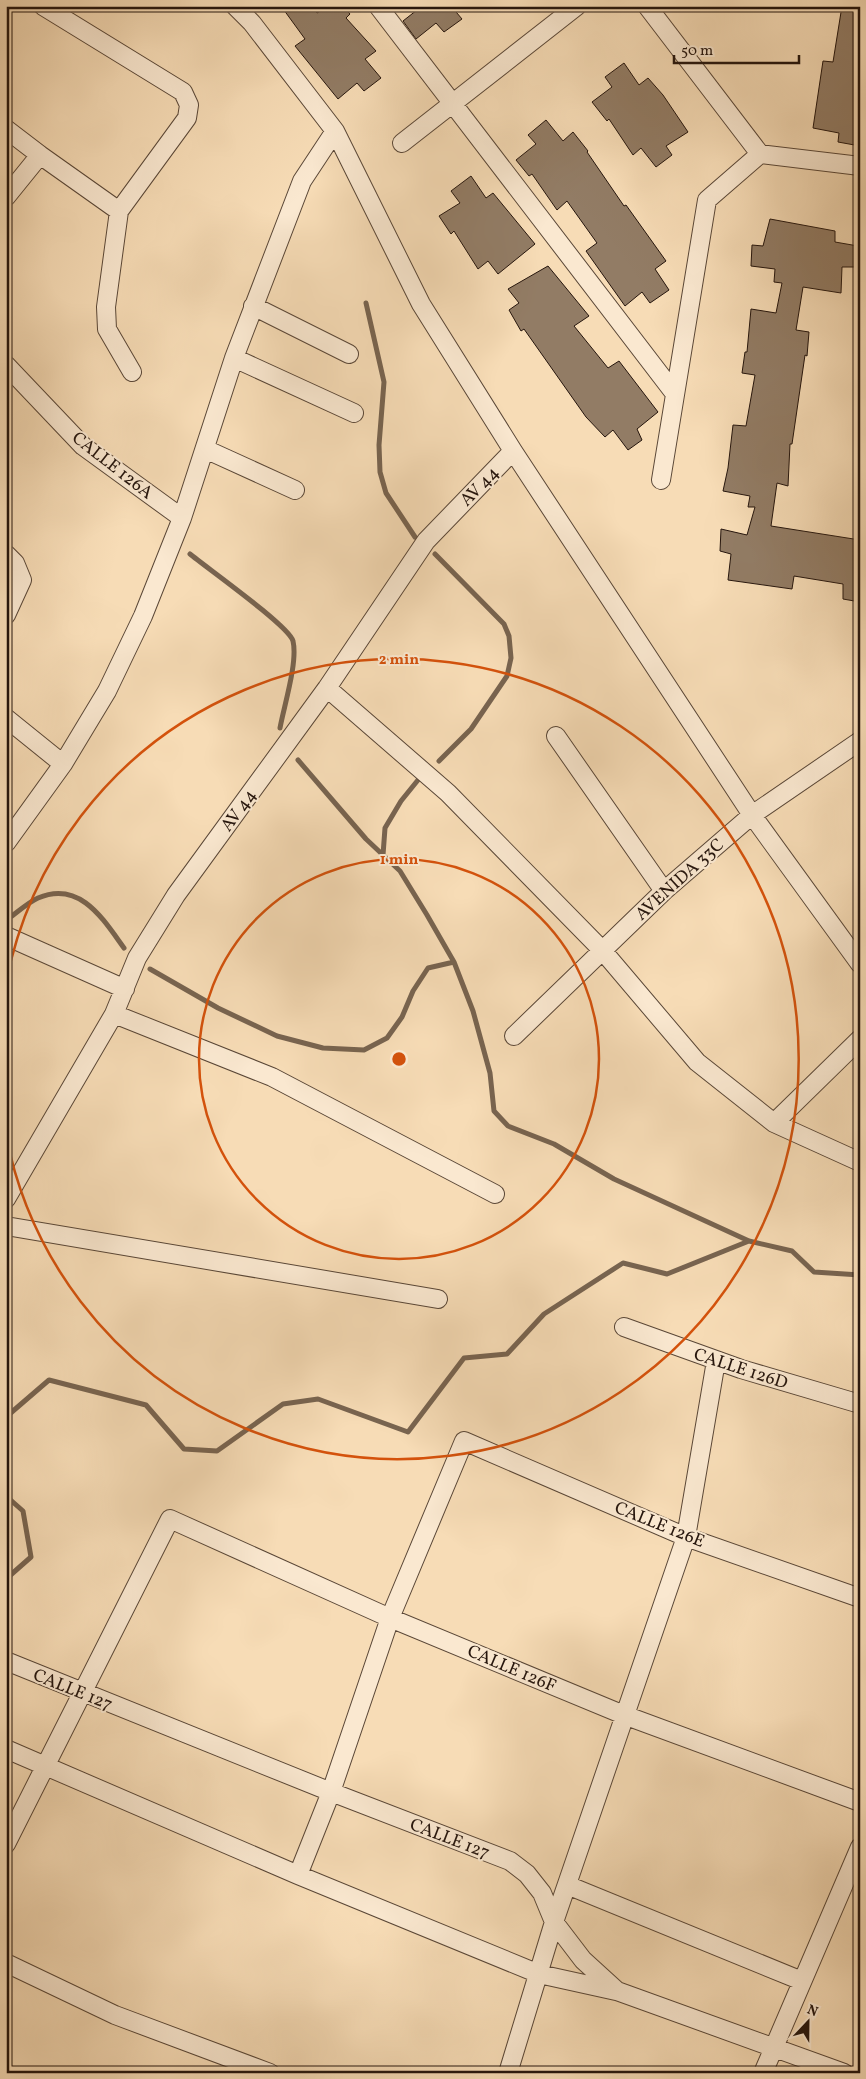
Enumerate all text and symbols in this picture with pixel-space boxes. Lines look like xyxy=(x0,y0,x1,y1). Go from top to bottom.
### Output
scale bar xyxy=(674,32,798,64)
text: 50 m xyxy=(681,41,713,62)
street label: CALLE 126A xyxy=(66,426,158,506)
street label: AV 44 xyxy=(455,461,505,513)
text: 2 min xyxy=(379,650,419,671)
street label: AV 44 xyxy=(215,785,263,837)
street label: AVENIDA 33C xyxy=(630,833,730,927)
text: 1 min xyxy=(380,850,418,871)
centre of rings xyxy=(390,1050,408,1068)
street label: CALLE 126D xyxy=(690,1342,791,1396)
street label: CALLE 126E xyxy=(611,1496,708,1555)
street label: CALLE 126F xyxy=(463,1639,560,1699)
street label: CALLE 127 xyxy=(29,1663,116,1718)
street label: CALLE 127 xyxy=(406,1813,493,1866)
north arrow xyxy=(784,1996,834,2046)
text: N xyxy=(804,2001,821,2022)

